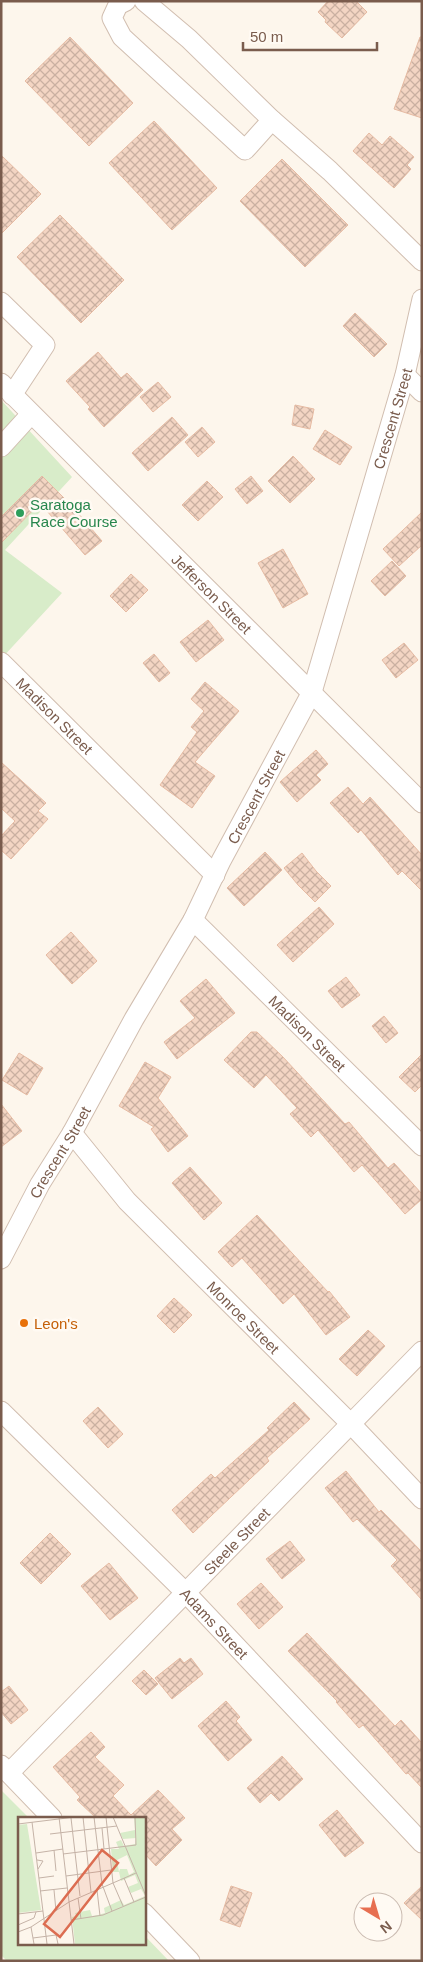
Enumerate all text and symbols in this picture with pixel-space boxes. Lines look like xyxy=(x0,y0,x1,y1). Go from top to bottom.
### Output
scale bar xyxy=(243,20,377,52)
text: 50 m xyxy=(250,28,283,45)
street label: Crescent Street xyxy=(369,366,415,471)
place label: Saratoga Race Course xyxy=(30,496,118,530)
marker: Saratoga Race Course xyxy=(14,507,26,519)
street label: Jefferson Street xyxy=(169,550,256,637)
street label: Madison Street xyxy=(13,674,97,758)
street label: Crescent Street xyxy=(223,746,288,847)
street label: Madison Street xyxy=(266,992,350,1075)
street label: Crescent Street xyxy=(26,1102,94,1201)
street label: Monroe Street xyxy=(204,1278,284,1357)
place label: Leon's xyxy=(34,1315,78,1332)
marker: Leon's xyxy=(18,1317,30,1329)
street label: Steele Street xyxy=(200,1503,273,1578)
street label: Adams Street xyxy=(177,1584,252,1663)
inset map xyxy=(18,1817,145,1944)
north arrow xyxy=(353,1892,403,1942)
text: N xyxy=(377,1918,395,1937)

